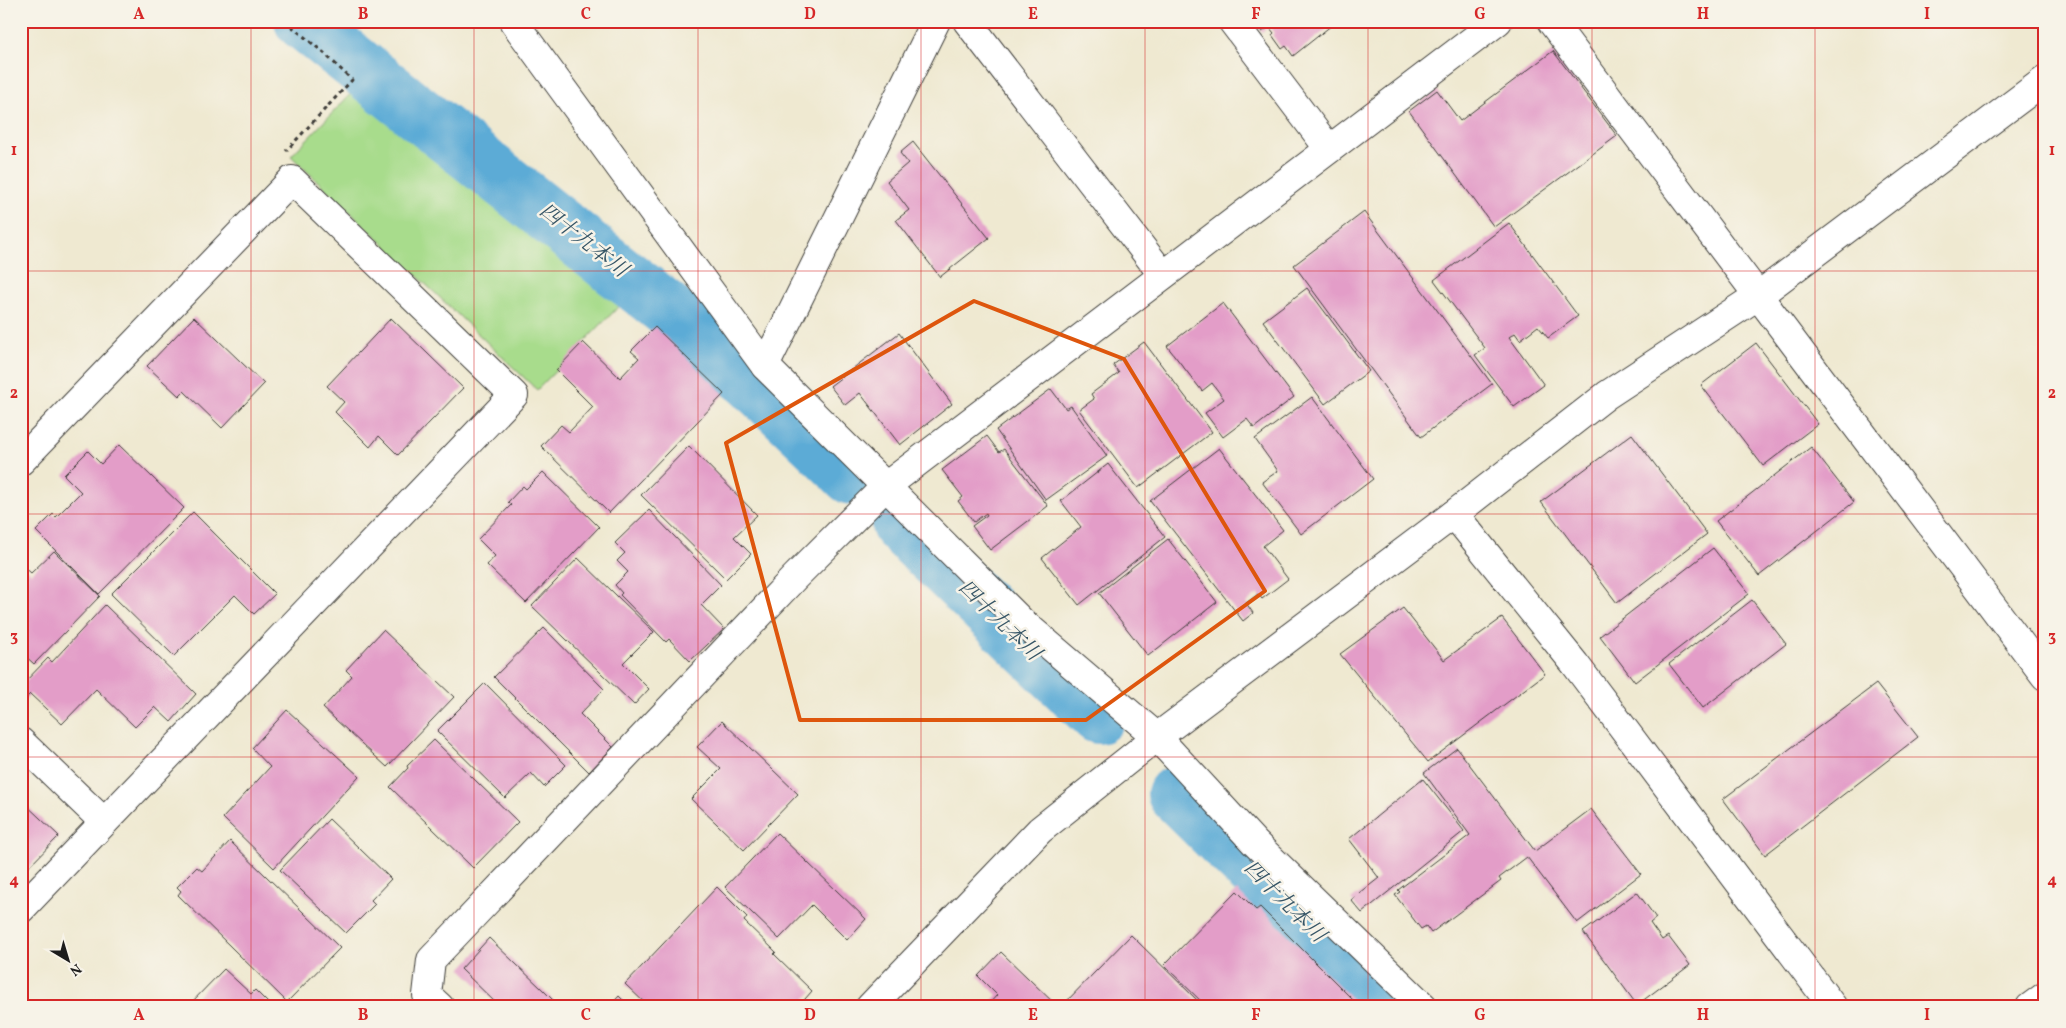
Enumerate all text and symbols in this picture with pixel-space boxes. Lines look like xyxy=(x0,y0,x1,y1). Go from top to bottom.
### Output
text: A xyxy=(133,4,145,26)
text: B xyxy=(358,4,369,26)
text: C xyxy=(581,4,591,26)
text: D xyxy=(804,4,816,26)
text: E xyxy=(1028,4,1038,26)
text: F xyxy=(1251,4,1261,26)
text: G xyxy=(1474,4,1486,26)
text: H xyxy=(1697,4,1709,26)
text: I xyxy=(1924,4,1930,26)
text: 1 xyxy=(11,140,17,162)
text: 1 xyxy=(2049,140,2055,162)
water label: 四十九本川 xyxy=(533,197,635,286)
text: 2 xyxy=(10,383,18,405)
text: 2 xyxy=(2048,383,2056,405)
water label: 四十九本川 xyxy=(951,574,1048,669)
text: 3 xyxy=(10,626,18,648)
text: 3 xyxy=(2048,626,2056,648)
water label: 四十九本川 xyxy=(1237,855,1333,951)
text: 4 xyxy=(9,870,19,892)
text: 4 xyxy=(2047,870,2057,892)
north arrow xyxy=(42,936,92,986)
text: N xyxy=(65,958,85,980)
text: A xyxy=(133,1005,145,1027)
text: B xyxy=(358,1005,369,1027)
text: C xyxy=(581,1005,591,1027)
text: D xyxy=(804,1005,816,1027)
text: E xyxy=(1028,1005,1038,1027)
text: F xyxy=(1251,1005,1261,1027)
text: G xyxy=(1474,1005,1486,1027)
text: H xyxy=(1697,1005,1709,1027)
text: I xyxy=(1924,1005,1930,1027)

